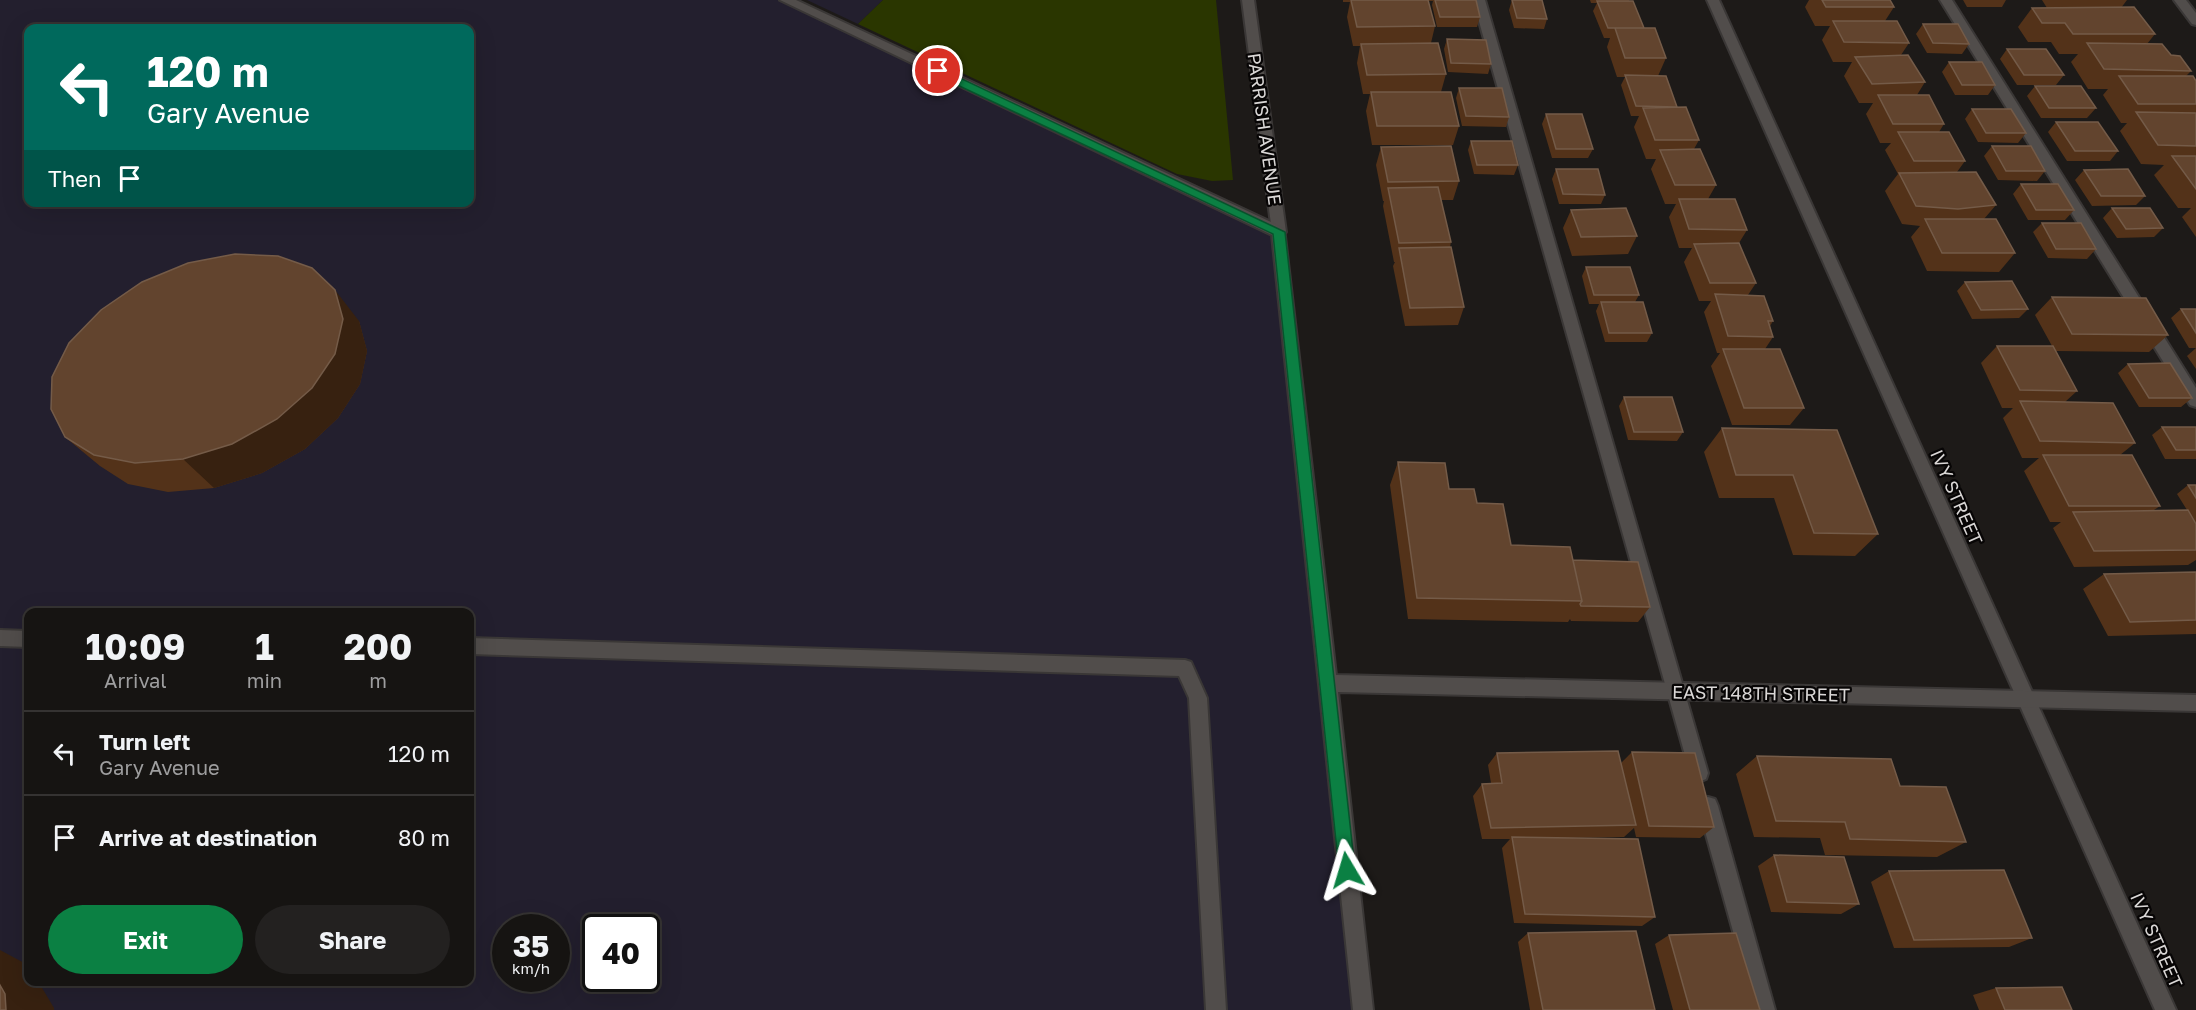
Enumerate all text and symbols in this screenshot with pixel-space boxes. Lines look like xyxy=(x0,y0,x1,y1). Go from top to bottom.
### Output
pin xyxy=(912,45,963,96)
text: 120 m xyxy=(147,46,269,96)
icon: left xyxy=(48,48,126,126)
street label: PARRISH AVENUE xyxy=(1243,51,1287,207)
icon: arrive xyxy=(921,54,954,87)
text: Gary Avenue xyxy=(147,97,310,129)
icon: arrive xyxy=(113,162,146,195)
text: Then xyxy=(48,165,101,192)
street label: IVY STREET xyxy=(1926,446,1988,548)
text: 10:09 xyxy=(86,625,185,668)
text: 1 xyxy=(255,625,274,668)
text: 200 xyxy=(344,625,412,668)
text: Arrival xyxy=(104,668,167,692)
text: min xyxy=(247,668,282,692)
text: m xyxy=(369,668,387,692)
street label: EAST 148TH STREET xyxy=(1672,680,1850,706)
text: Turn left xyxy=(99,728,190,755)
icon: left xyxy=(48,737,81,770)
text: 120 m xyxy=(388,740,450,767)
text: Gary Avenue xyxy=(99,755,220,779)
icon: arrive xyxy=(48,821,81,854)
text: Arrive at destination xyxy=(99,824,317,851)
text: 80 m xyxy=(398,824,450,851)
position arrow xyxy=(1315,838,1379,902)
street label: IVY STREET xyxy=(2126,889,2188,991)
button: Exit xyxy=(48,905,243,974)
button: Share xyxy=(255,905,450,974)
speed limit sign: 40 xyxy=(582,914,660,992)
text: 35 xyxy=(513,928,549,964)
text: km/h xyxy=(512,959,550,977)

